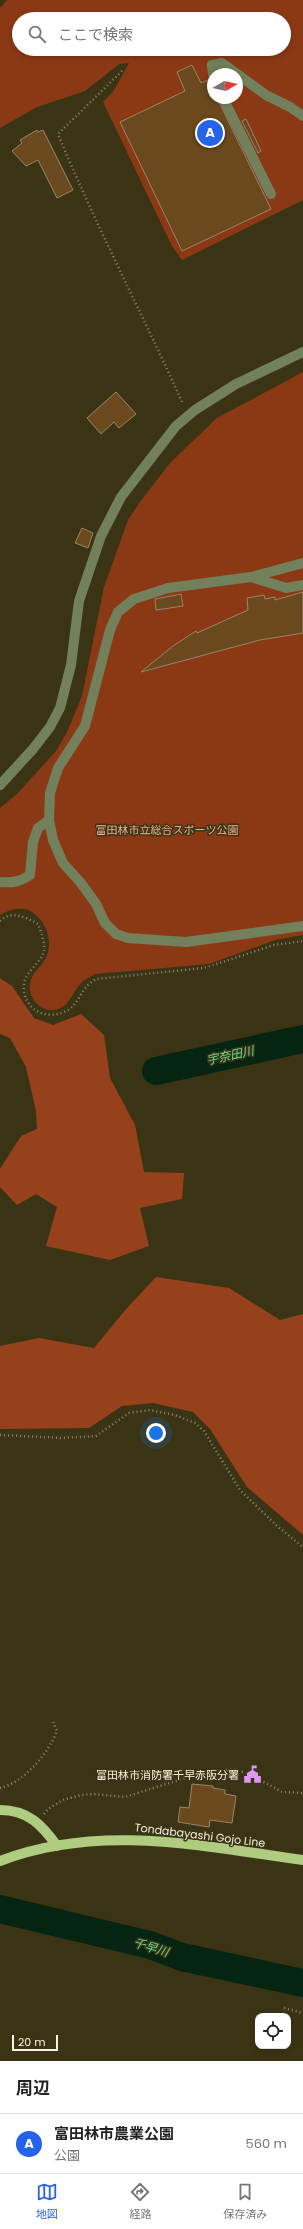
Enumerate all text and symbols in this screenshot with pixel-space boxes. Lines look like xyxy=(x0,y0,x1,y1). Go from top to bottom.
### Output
search box xyxy=(12,12,291,56)
icon: search xyxy=(26,23,48,45)
text: ここで検索 xyxy=(58,24,133,45)
north arrow xyxy=(207,68,243,104)
pin: A xyxy=(197,118,223,148)
park label: 富田林市立総合スポーツ公園 xyxy=(96,822,238,838)
water label: 宇奈田川 xyxy=(205,1041,257,1068)
your location xyxy=(146,1423,166,1443)
public building icon: 富田林市消防署千早赤阪分署 xyxy=(242,1765,262,1785)
place label: 富田林市消防署千早赤阪分署 xyxy=(96,1767,239,1783)
street label: Tondabayashi Gojo Line xyxy=(134,1819,266,1851)
water label: 千早川 xyxy=(131,1934,173,1961)
map controls xyxy=(255,2013,291,2049)
button: locate xyxy=(255,2013,291,2049)
scale bar xyxy=(12,2033,58,2052)
text: 20 m xyxy=(18,2034,46,2050)
text: 周辺 xyxy=(16,2076,50,2100)
text: 富田林市農業公園 xyxy=(54,2123,174,2144)
text: A xyxy=(24,2134,34,2153)
text: 560 m xyxy=(246,2134,287,2153)
text: 公園 xyxy=(54,2146,80,2165)
tab: 地図 xyxy=(36,2181,58,2223)
tab: 経路 xyxy=(129,2181,151,2223)
tab: 保存済み xyxy=(223,2181,267,2223)

